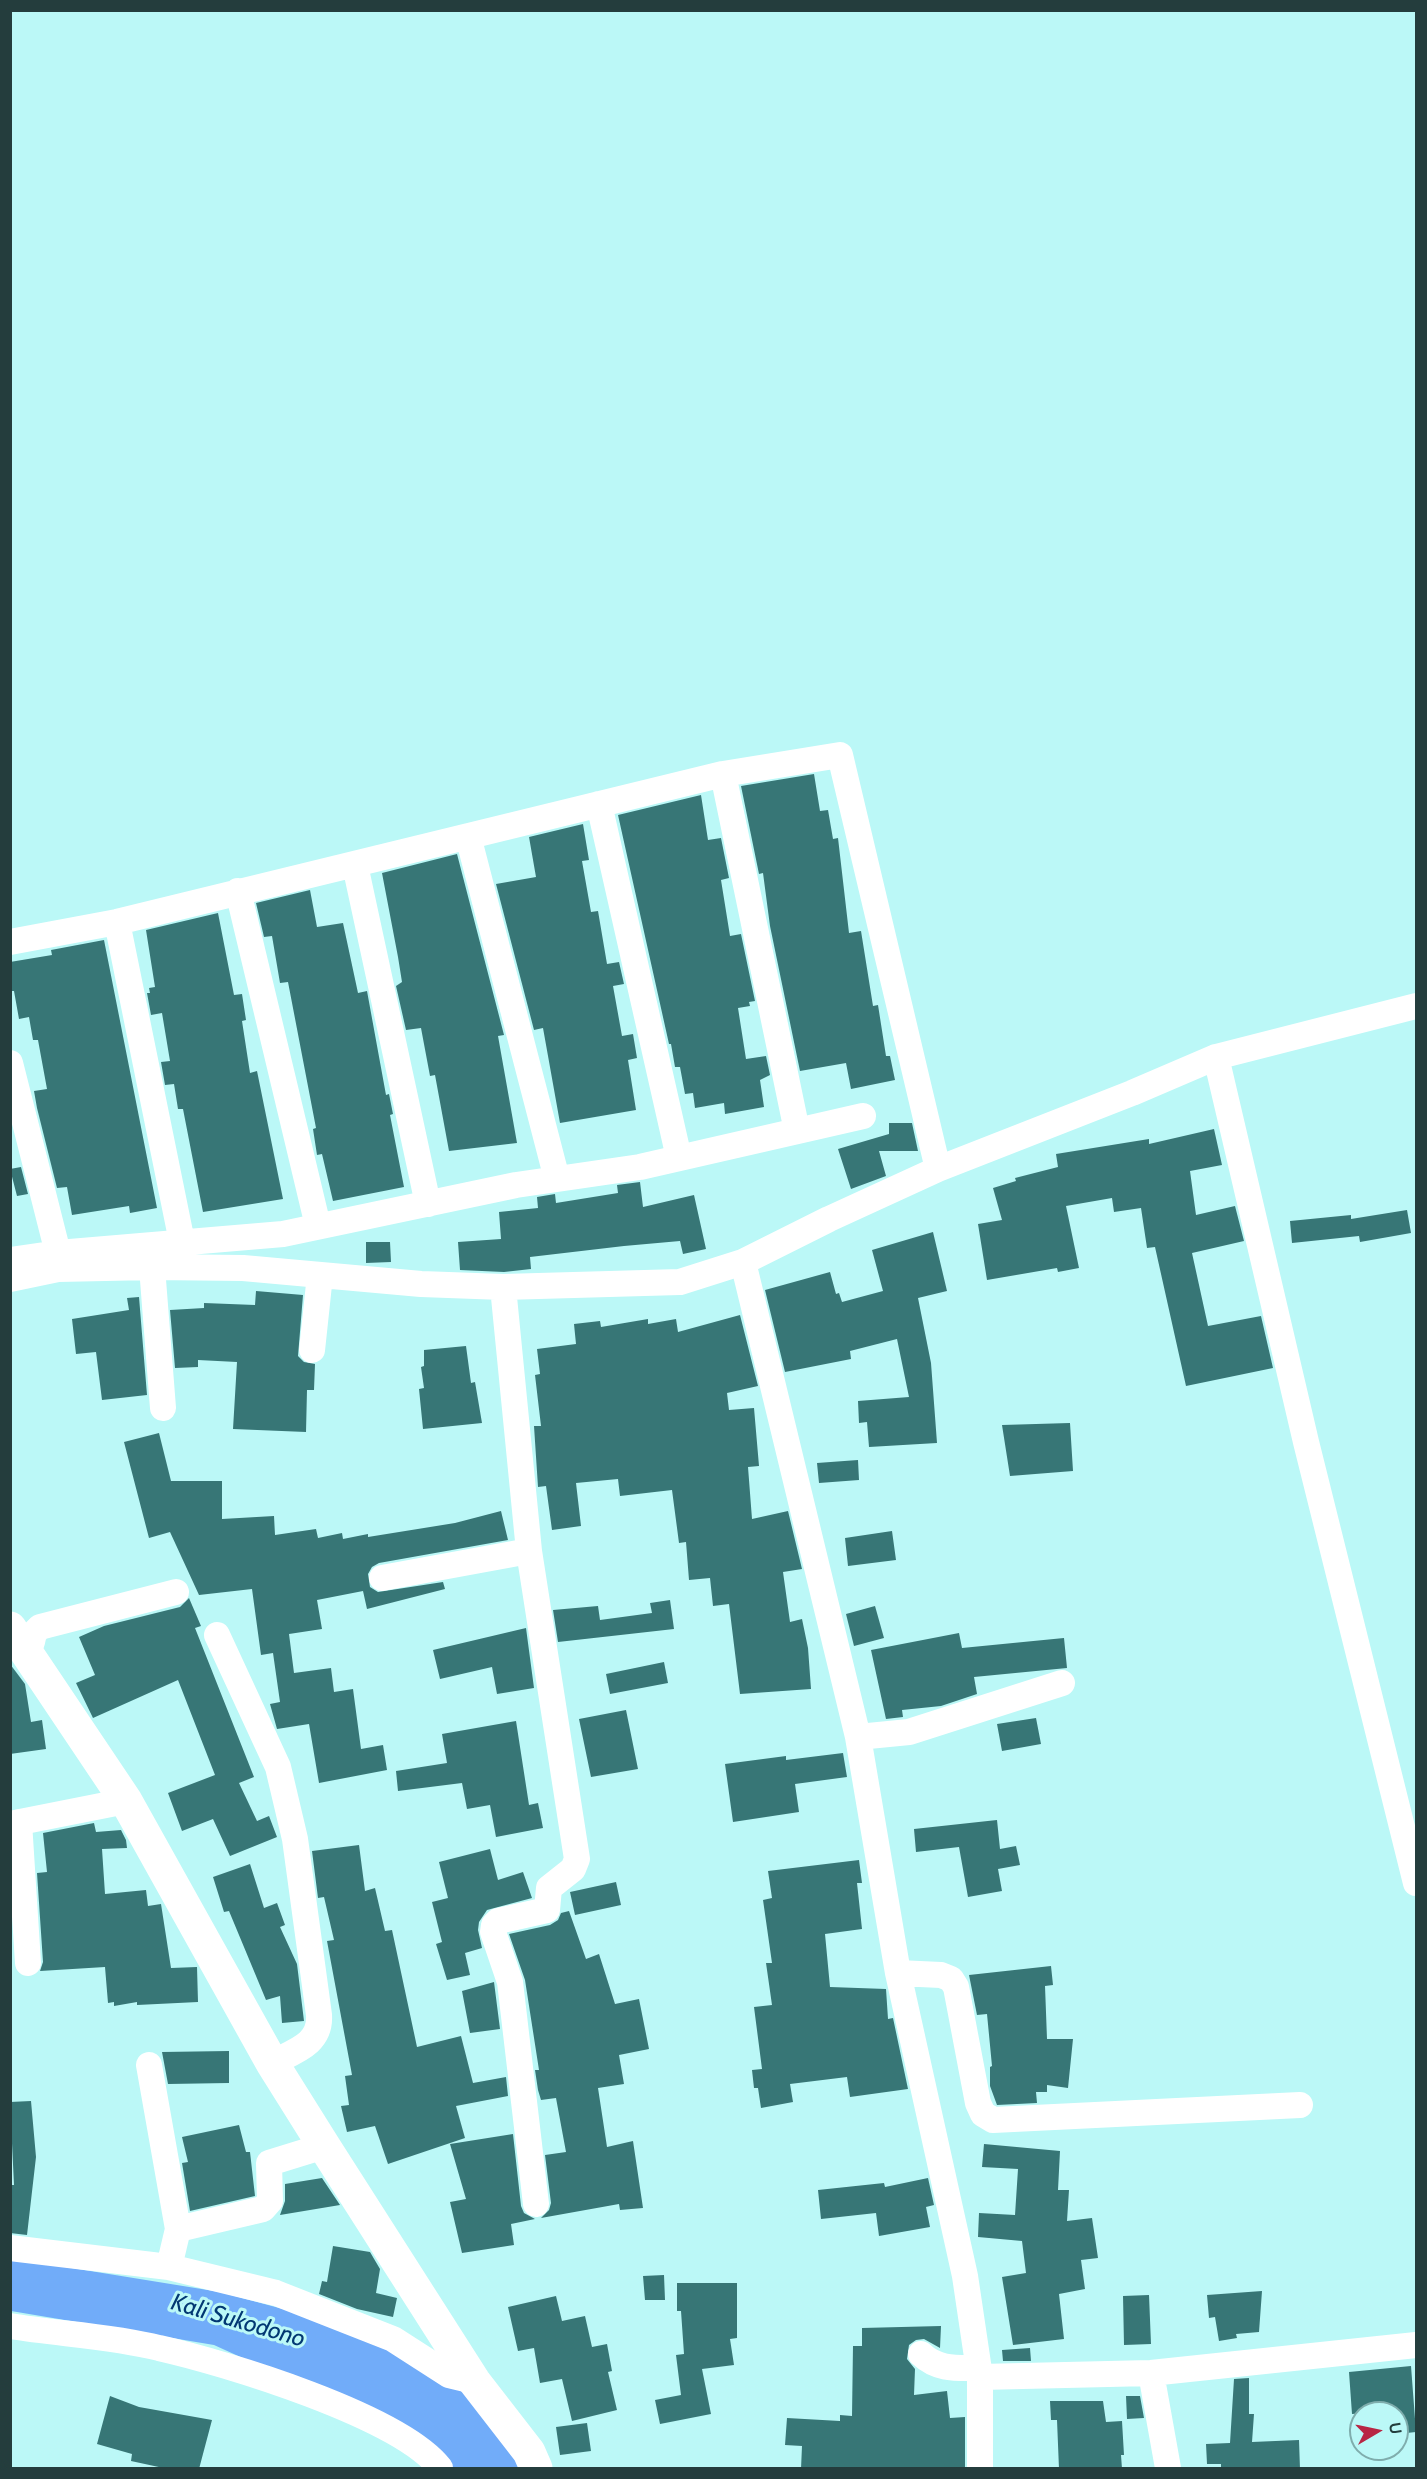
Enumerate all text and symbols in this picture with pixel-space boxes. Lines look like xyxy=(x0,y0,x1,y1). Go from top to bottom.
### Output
water label: Kali Sukodono xyxy=(168,2288,308,2354)
north arrow xyxy=(1349,2401,1409,2461)
text: U xyxy=(1385,2421,1406,2436)

